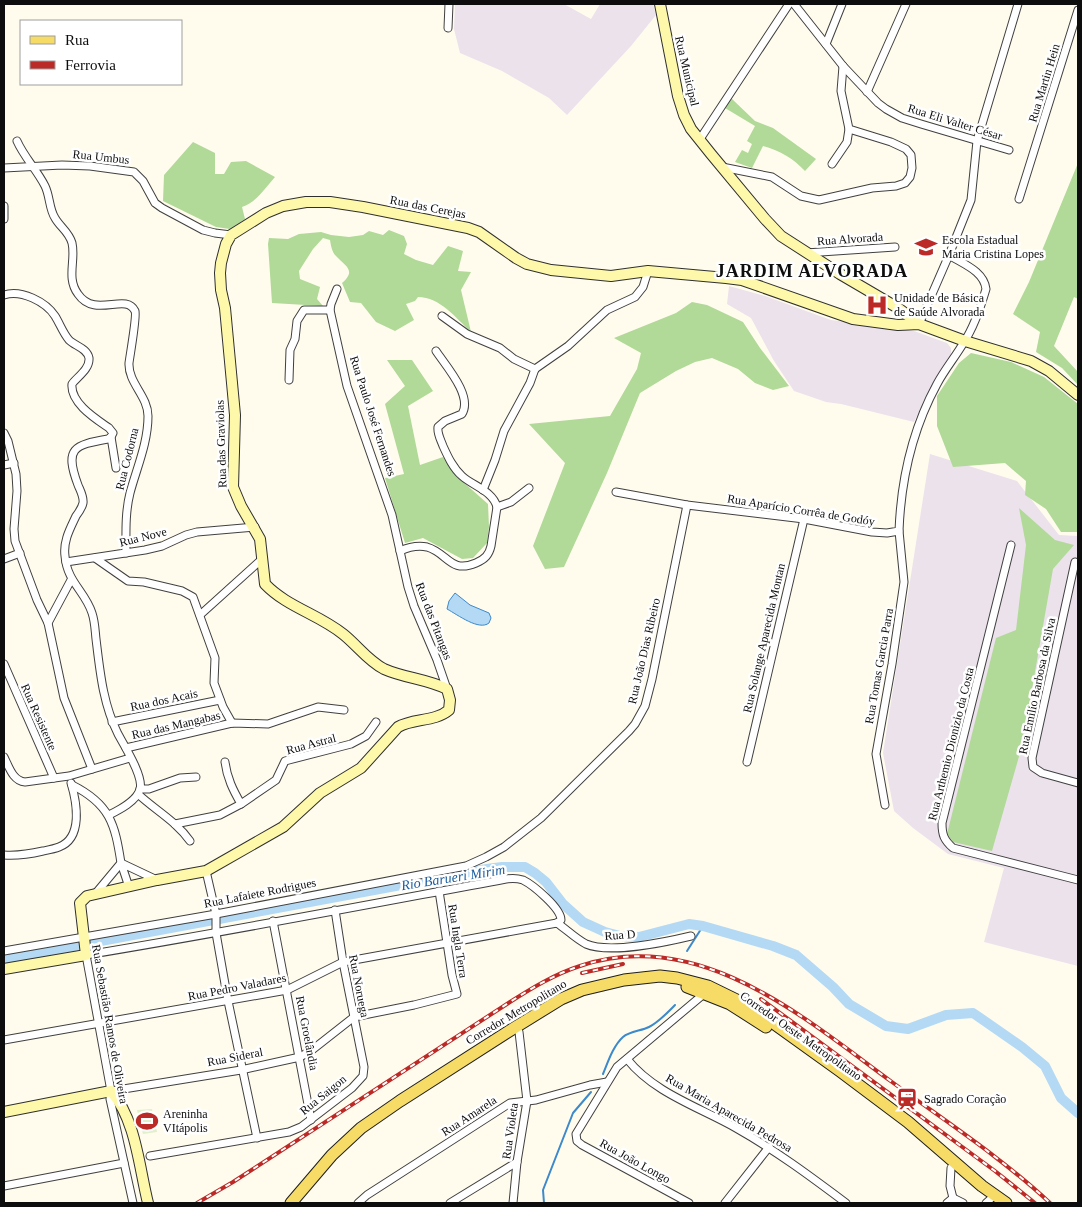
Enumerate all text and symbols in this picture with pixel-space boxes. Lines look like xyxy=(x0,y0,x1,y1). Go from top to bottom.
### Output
legend xyxy=(20,20,182,85)
text: Rua xyxy=(65,32,90,48)
street label: Rua Municipal xyxy=(672,35,702,108)
street label: Rua Martin Hein xyxy=(1025,42,1063,124)
text: Ferrovia xyxy=(65,57,116,73)
street label: Rua Eli Valter César xyxy=(906,101,1004,143)
street label: Rua Umbus xyxy=(72,147,130,167)
street label: Rua das Cerejas xyxy=(389,193,468,221)
street label: Rua Alvorada xyxy=(816,230,884,248)
place label: Escola Estadual Maria Cristina Lopes xyxy=(942,233,1044,261)
school or university icon: Escola Estadual Maria Cristina Lopes xyxy=(913,234,939,260)
district label: JARDIM ALVORADA xyxy=(716,261,908,281)
place label: Unidade de Básica de Saúde Alvorada xyxy=(894,291,985,319)
hospital icon: Unidade de Básica de Saúde Alvorada xyxy=(864,292,890,318)
street label: Rua Paulo José Fernandes xyxy=(347,354,399,478)
street label: Rua das Graviolas xyxy=(212,399,230,488)
street label: Rua Codorna xyxy=(113,426,142,492)
street label: Rua Aparício Corrêa de Godóy xyxy=(726,491,876,529)
street label: Rua Nove xyxy=(118,524,168,550)
street label: Rua Solange Aparecida Montan xyxy=(740,562,788,714)
street label: Rua das Pitangas xyxy=(413,580,455,662)
street label: Rua João Dias Ribeiro xyxy=(625,597,663,705)
street label: Rua Tomas Garcia Parra xyxy=(862,606,896,725)
street label: Rua Emílio Barbosa da Silva xyxy=(1016,616,1058,756)
street label: Rua Arthemio Dionizio da Costa xyxy=(925,665,977,822)
street label: Rua Resistente xyxy=(18,681,60,753)
street label: Rua dos Acais xyxy=(129,686,199,714)
street label: Rua das Mangabas xyxy=(130,708,222,742)
street label: Rua Astral xyxy=(285,730,338,757)
water label: Rio Barueri Mirim xyxy=(399,862,506,893)
street label: Rua Lafaiete Rodrigues xyxy=(203,875,318,911)
street label: Rua Ingla Terra xyxy=(445,903,471,980)
street label: Rua D xyxy=(604,927,636,943)
street label: Rua Sebastião Ramos de Oliveira xyxy=(89,943,131,1105)
street label: Rua Noruega xyxy=(346,953,372,1019)
street label: Rua Pedro Valadares xyxy=(187,971,288,1003)
street label: Corredor Metropolitano xyxy=(463,976,569,1048)
street label: Corredor Oeste Metropolitano xyxy=(737,989,865,1083)
street label: Rua Groelândia xyxy=(293,995,321,1072)
street label: Rua Sideral xyxy=(206,1045,265,1069)
street label: Rua Maria Aparecida Pedrosa xyxy=(663,1071,795,1155)
street label: Rua Saigon xyxy=(297,1072,349,1118)
station icon: Sagrado Coração xyxy=(894,1086,920,1112)
place label: Sagrado Coração xyxy=(924,1092,1006,1106)
street label: Rua Amarela xyxy=(439,1093,500,1139)
street label: Rua Violeta xyxy=(499,1101,521,1160)
place label: Areninha VItápolis xyxy=(163,1107,208,1135)
sports icon: Areninha VItápolis xyxy=(134,1108,160,1134)
street label: Rua João Longo xyxy=(597,1136,673,1186)

